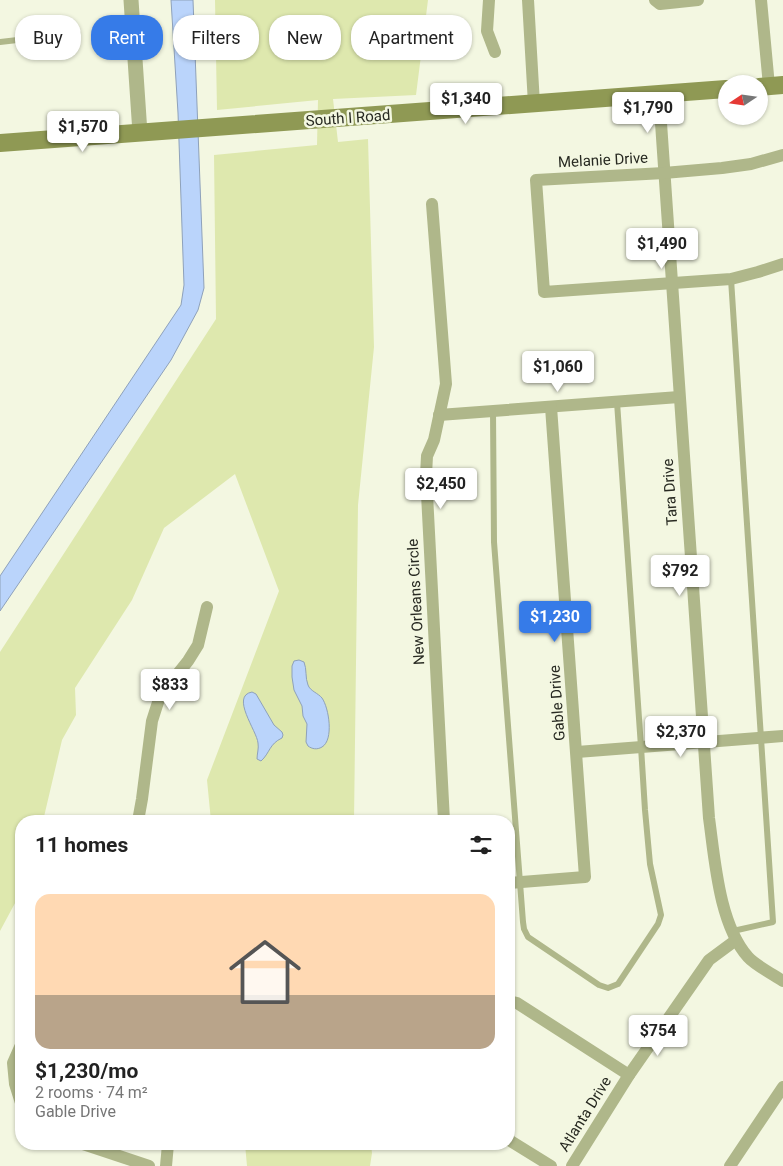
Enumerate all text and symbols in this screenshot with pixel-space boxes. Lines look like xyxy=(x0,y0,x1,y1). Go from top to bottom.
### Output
chip: Buy xyxy=(15,15,81,60)
chip: Rent xyxy=(91,15,163,60)
chip: Filters xyxy=(173,15,259,60)
chip: New xyxy=(269,15,341,60)
chip: Apartment xyxy=(351,15,472,60)
north arrow xyxy=(718,75,768,125)
map controls xyxy=(718,75,768,125)
pin: $1,340 xyxy=(425,82,507,125)
text: $1,340 xyxy=(441,89,491,108)
pin: $1,790 xyxy=(607,92,689,134)
text: $1,790 xyxy=(623,98,673,117)
street label: South I Road xyxy=(305,106,391,130)
pin: $1,570 xyxy=(42,110,124,153)
text: $1,570 xyxy=(58,117,108,136)
street label: Melanie Drive xyxy=(558,149,649,171)
pin: $1,490 xyxy=(621,228,703,270)
text: $1,490 xyxy=(637,234,687,253)
pin: $1,060 xyxy=(517,350,599,393)
text: $1,060 xyxy=(533,357,583,376)
street label: Tara Drive xyxy=(659,458,681,526)
pin: $2,450 xyxy=(400,468,482,510)
text: $2,450 xyxy=(416,474,466,493)
street label: New Orleans Circle xyxy=(404,538,428,666)
pin: $792 xyxy=(650,554,710,597)
text: $792 xyxy=(662,561,698,580)
pin: $1,230 xyxy=(514,600,596,643)
text: $1,230 xyxy=(530,607,580,626)
street label: Gable Drive xyxy=(545,665,569,741)
pin: $833 xyxy=(140,668,200,711)
text: $833 xyxy=(152,675,188,694)
pin: $2,370 xyxy=(640,716,722,758)
text: $2,370 xyxy=(656,722,706,741)
icon: filters xyxy=(467,831,495,859)
text: 11 homes xyxy=(35,833,128,857)
icon: home xyxy=(220,927,310,1017)
pin: $754 xyxy=(628,1014,688,1057)
text: $754 xyxy=(640,1021,676,1040)
text: $1,230/mo xyxy=(35,1059,138,1083)
street label: Atlanta Drive xyxy=(555,1073,615,1155)
text: 2 rooms · 74 m² xyxy=(35,1083,148,1102)
text: Gable Drive xyxy=(35,1102,116,1121)

